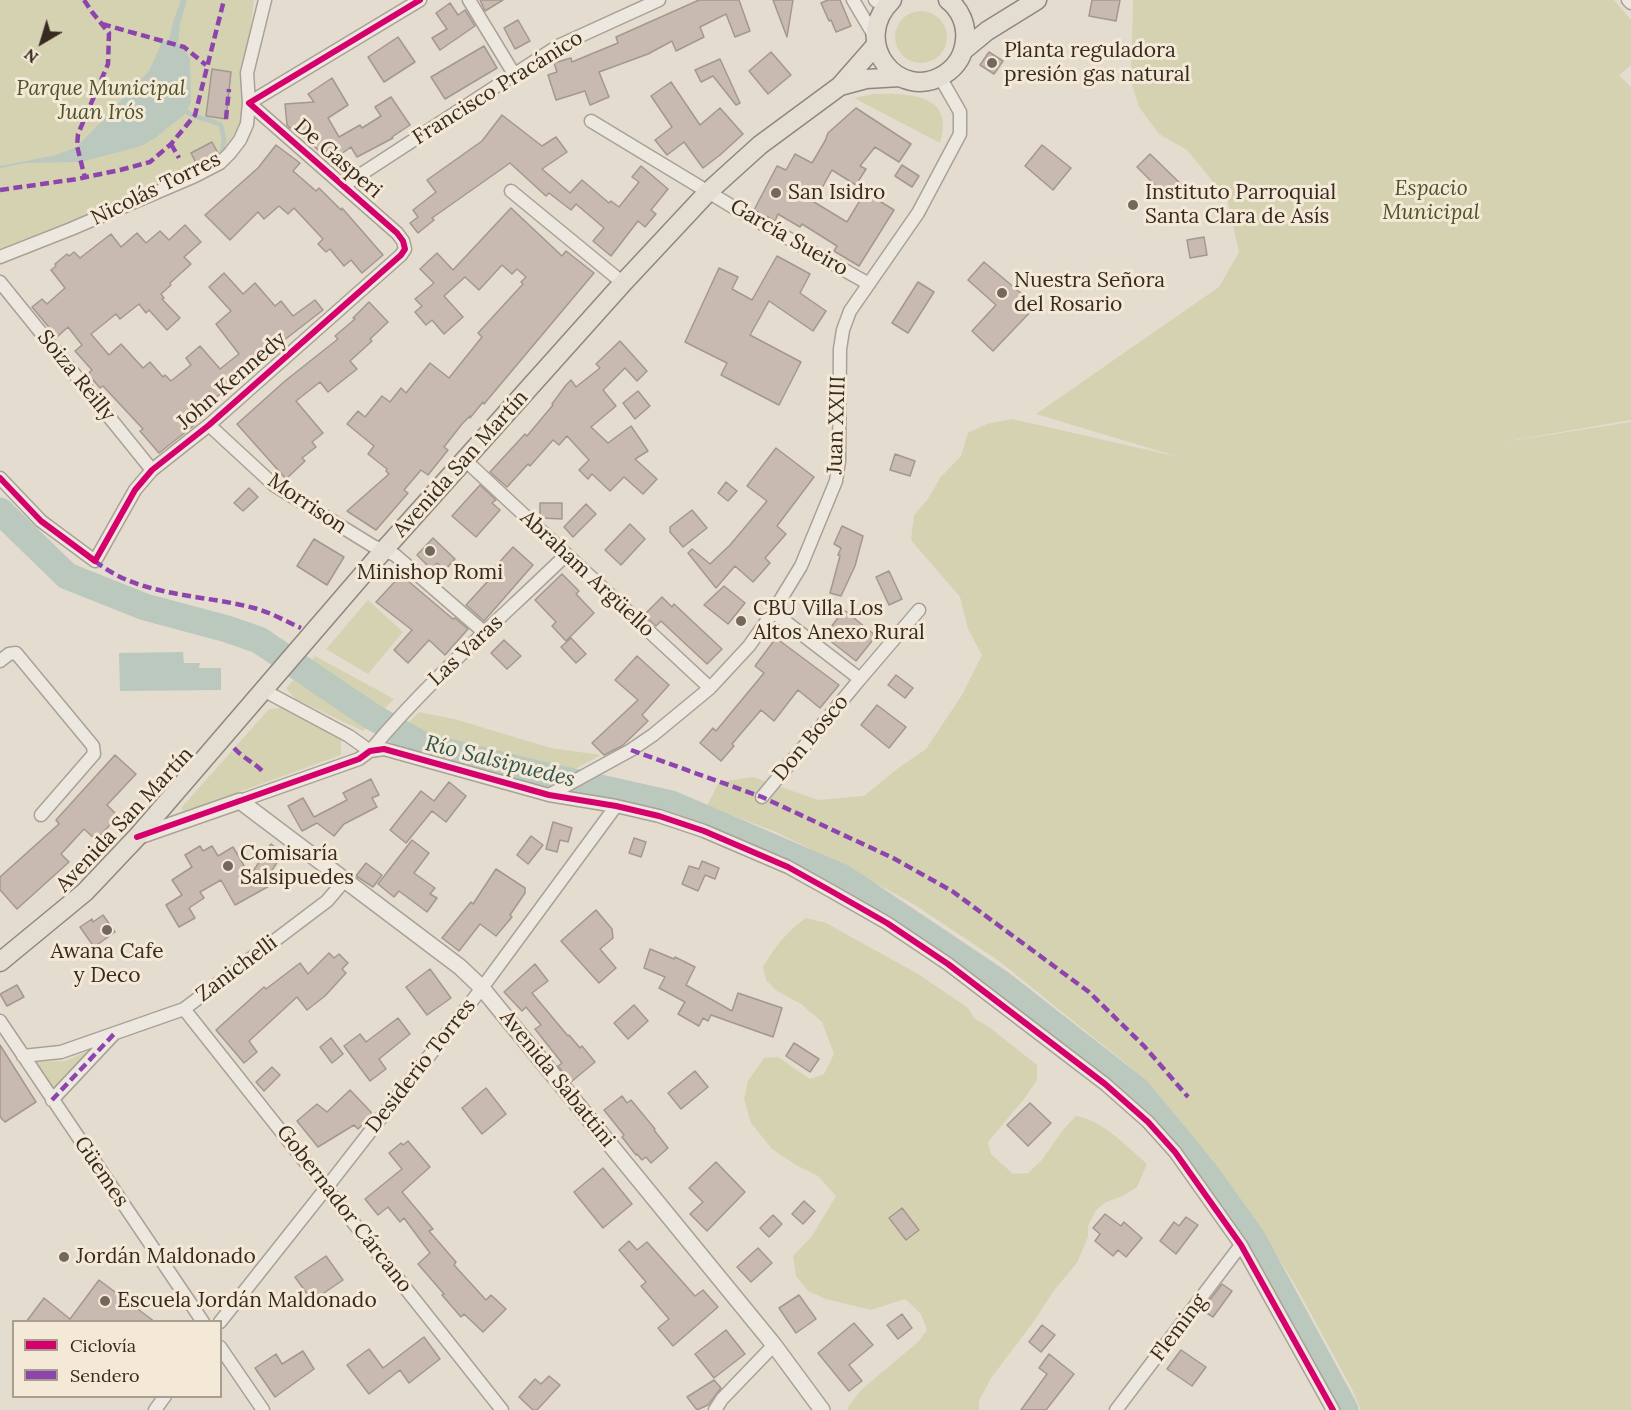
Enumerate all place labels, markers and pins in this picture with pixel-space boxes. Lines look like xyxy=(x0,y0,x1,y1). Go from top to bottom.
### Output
place label: Planta reguladora presión gas natural xyxy=(1004,38,1190,88)
marker: Planta reguladora presión gas natural xyxy=(985,56,999,70)
place label: San Isidro xyxy=(788,180,885,206)
place label: Instituto Parroquial Santa Clara de Asís xyxy=(1145,180,1336,230)
marker: San Isidro xyxy=(769,186,783,200)
marker: Instituto Parroquial Santa Clara de Asís xyxy=(1126,198,1140,212)
place label: Nuestra Señora del Rosario xyxy=(1014,268,1165,318)
marker: Nuestra Señora del Rosario xyxy=(995,286,1009,300)
marker: Minishop Romi xyxy=(423,544,437,558)
place label: Minishop Romi xyxy=(357,560,503,586)
place label: CBU Villa Los Altos Anexo Rural xyxy=(753,596,925,646)
marker: CBU Villa Los Altos Anexo Rural xyxy=(734,614,748,628)
place label: Comisaría Salsipuedes xyxy=(240,841,354,891)
marker: Comisaría Salsipuedes xyxy=(221,859,235,873)
marker: Awana Cafe y Deco xyxy=(100,923,114,937)
place label: Awana Cafe y Deco xyxy=(50,939,164,989)
place label: Jordán Maldonado xyxy=(76,1244,256,1270)
marker: Jordán Maldonado xyxy=(57,1250,71,1264)
place label: Escuela Jordán Maldonado xyxy=(117,1288,377,1314)
marker: Escuela Jordán Maldonado xyxy=(98,1294,112,1308)

